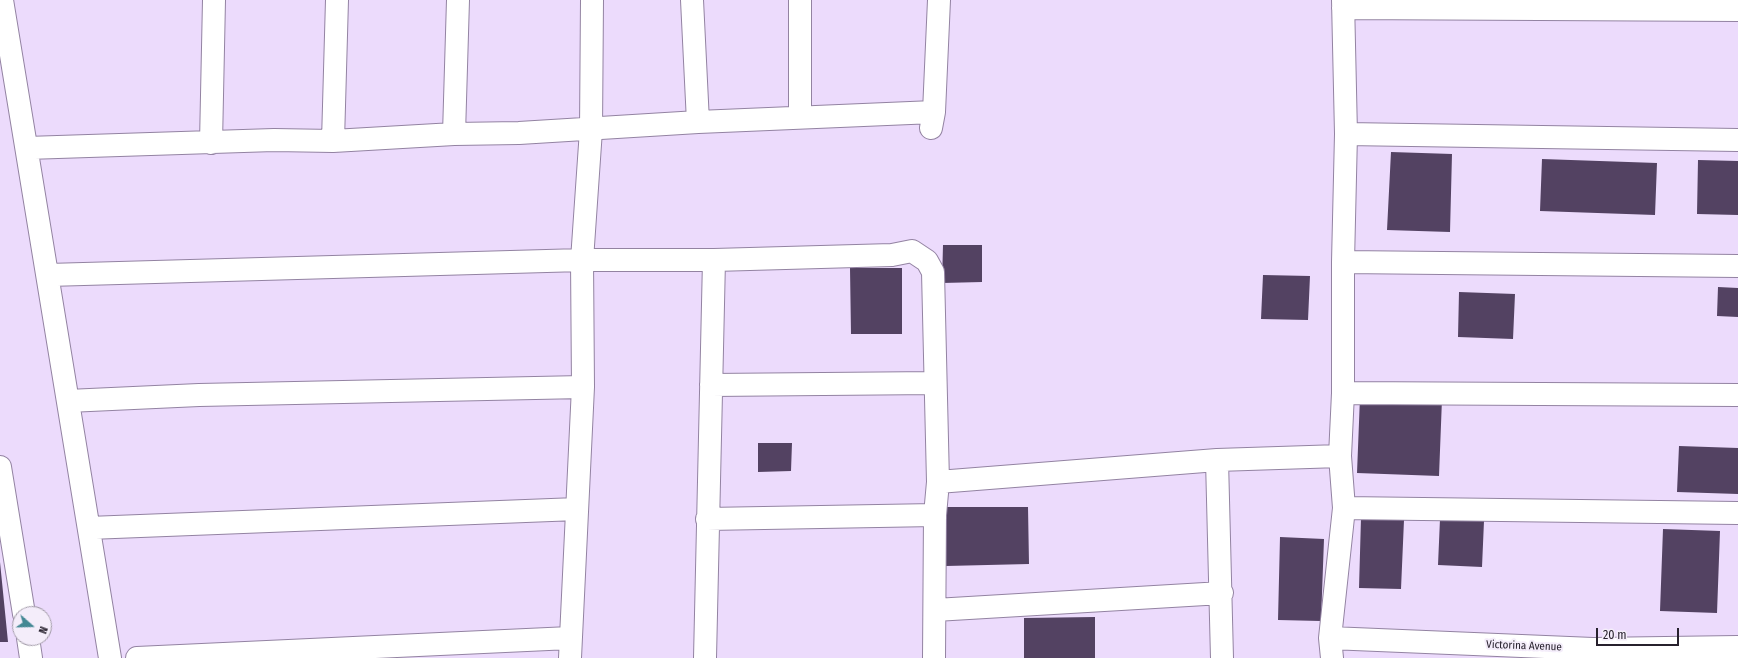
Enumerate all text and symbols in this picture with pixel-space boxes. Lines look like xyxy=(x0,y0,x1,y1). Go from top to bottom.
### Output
north arrow xyxy=(12,606,52,646)
scale bar xyxy=(1598,620,1681,646)
text: N xyxy=(36,625,50,635)
text: 20 m xyxy=(1603,628,1627,642)
street label: Victorina Avenue xyxy=(1486,638,1562,654)

